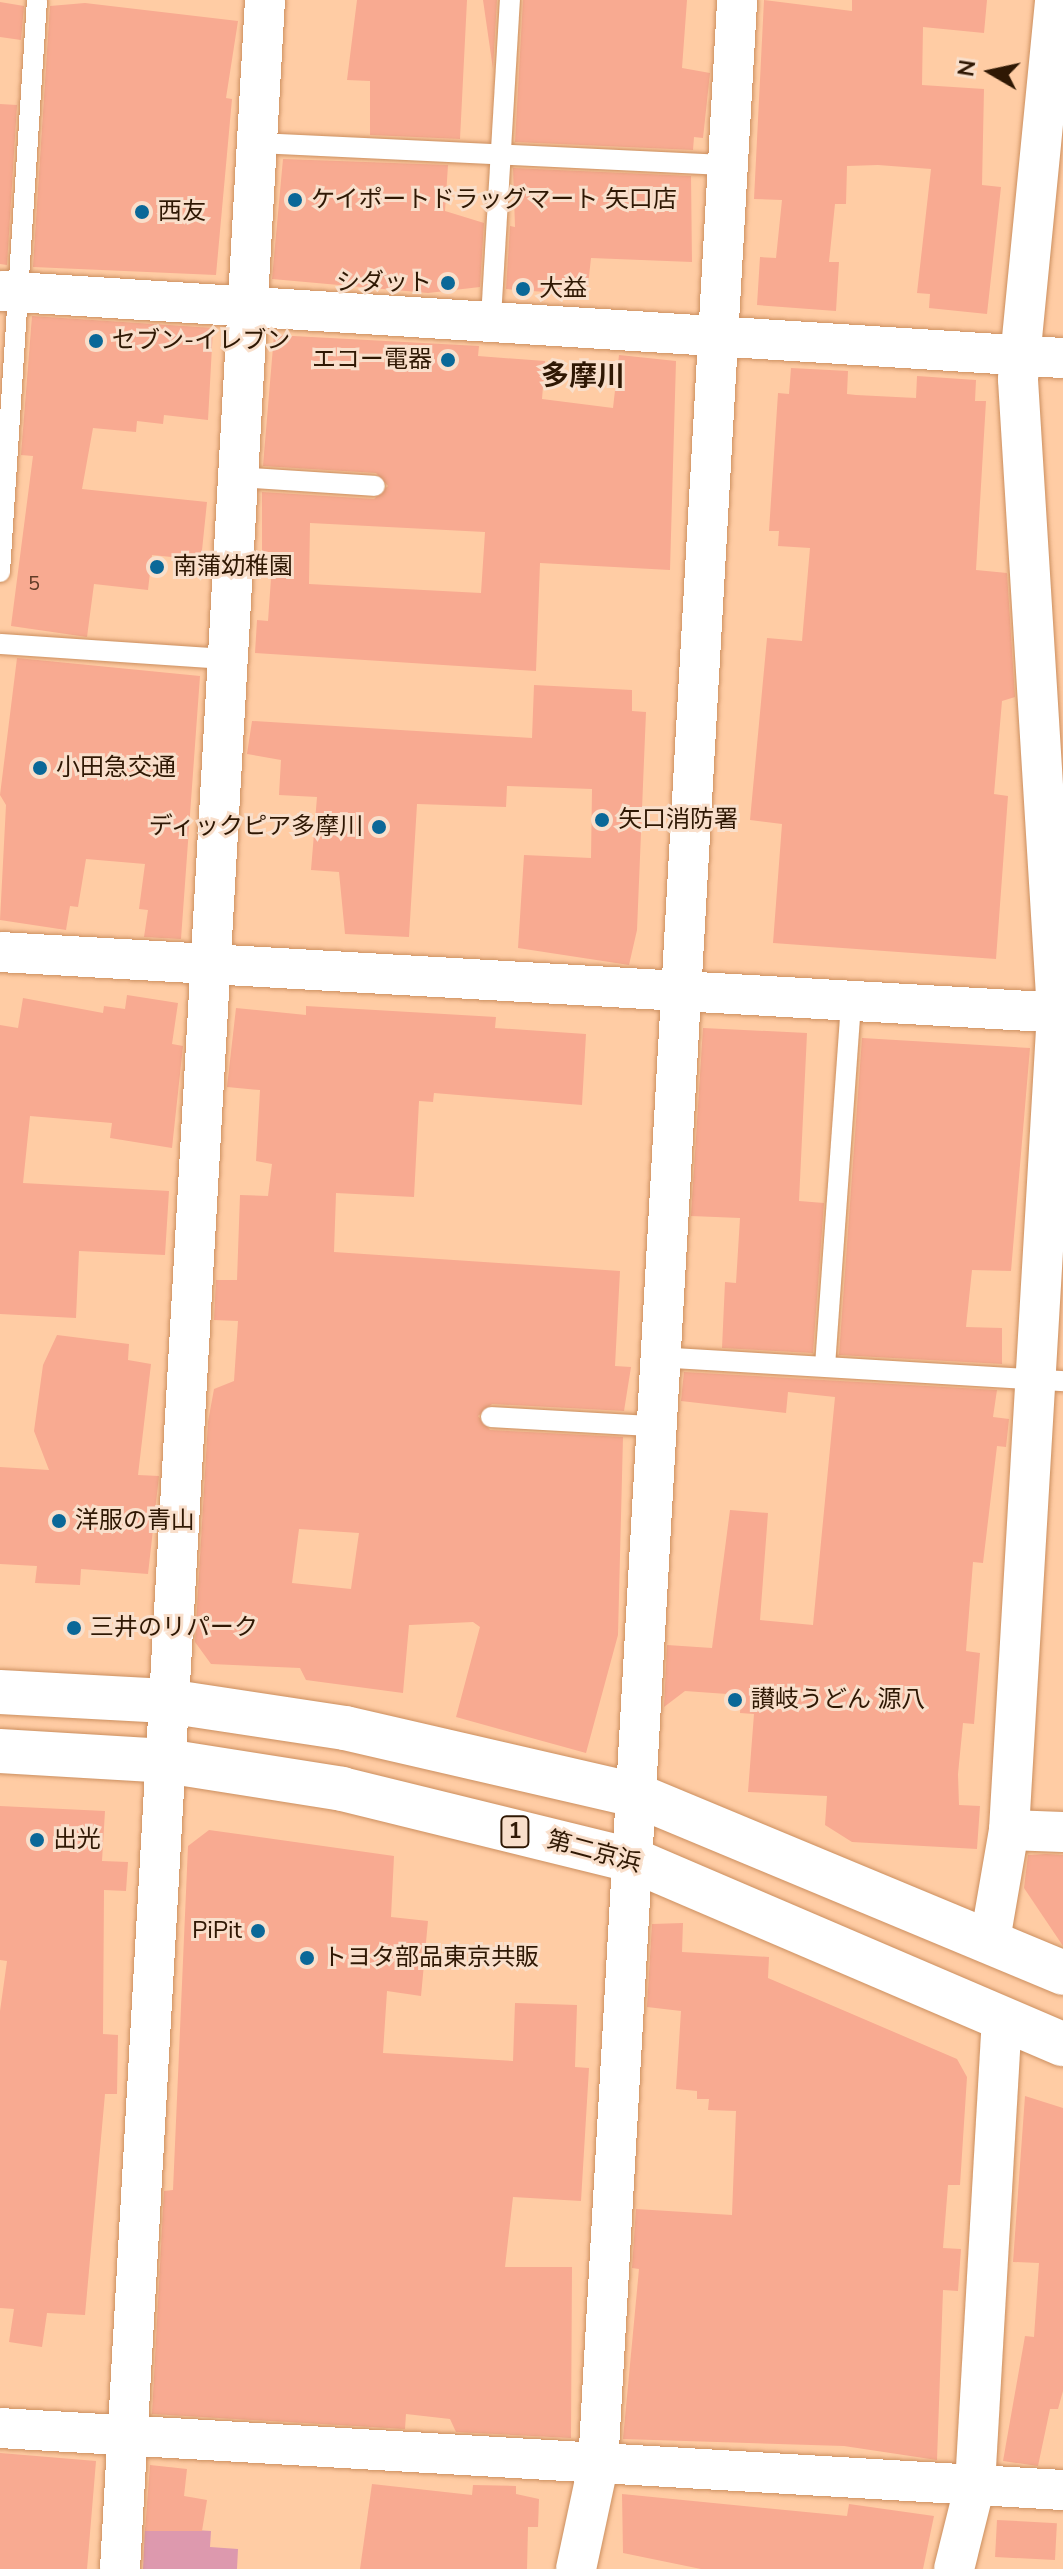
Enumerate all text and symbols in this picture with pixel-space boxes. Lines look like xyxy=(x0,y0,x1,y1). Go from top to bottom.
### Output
north arrow xyxy=(951,32,1031,112)
text: N xyxy=(951,58,983,79)
place label: ケイポートドラッグマート 矢口店 xyxy=(311,186,677,214)
marker: ケイポートドラッグマート 矢口店 xyxy=(286,191,304,209)
place label: 西友 xyxy=(158,198,206,226)
marker: 西友 xyxy=(133,203,151,221)
place label: シダット xyxy=(336,269,432,297)
marker: シダット xyxy=(439,274,457,292)
place label: 大益 xyxy=(539,275,587,303)
marker: 大益 xyxy=(514,280,532,298)
place label: セブン-イレブン xyxy=(112,327,290,355)
marker: セブン-イレブン xyxy=(87,332,105,350)
place label: エコー電器 xyxy=(312,346,432,374)
marker: エコー電器 xyxy=(439,351,457,369)
district label: 多摩川 xyxy=(541,359,625,393)
place label: 南蒲幼稚園 xyxy=(173,553,293,581)
marker: 南蒲幼稚園 xyxy=(148,558,166,576)
house number: 5 xyxy=(28,571,40,595)
place label: 小田急交通 xyxy=(56,754,176,782)
marker: 小田急交通 xyxy=(31,759,49,777)
place label: 矢口消防署 xyxy=(618,806,738,834)
marker: 矢口消防署 xyxy=(593,811,611,829)
place label: ディックピア多摩川 xyxy=(147,813,363,841)
marker: ディックピア多摩川 xyxy=(370,818,388,836)
place label: 洋服の青山 xyxy=(75,1507,195,1535)
marker: 洋服の青山 xyxy=(50,1512,68,1530)
place label: 三井のリパーク xyxy=(90,1614,258,1642)
marker: 三井のリパーク xyxy=(65,1619,83,1637)
place label: 讃岐うどん 源八 xyxy=(751,1686,925,1714)
marker: 讃岐うどん 源八 xyxy=(726,1691,744,1709)
road number: 1 xyxy=(499,1814,531,1850)
place label: 出光 xyxy=(53,1826,101,1854)
street label: 第二京浜 xyxy=(544,1826,644,1878)
marker: 出光 xyxy=(28,1831,46,1849)
place label: PiPit xyxy=(192,1917,242,1945)
marker: PiPit xyxy=(249,1922,267,1940)
place label: トヨタ部品東京共販 xyxy=(323,1944,539,1972)
marker: トヨタ部品東京共販 xyxy=(298,1949,316,1967)

